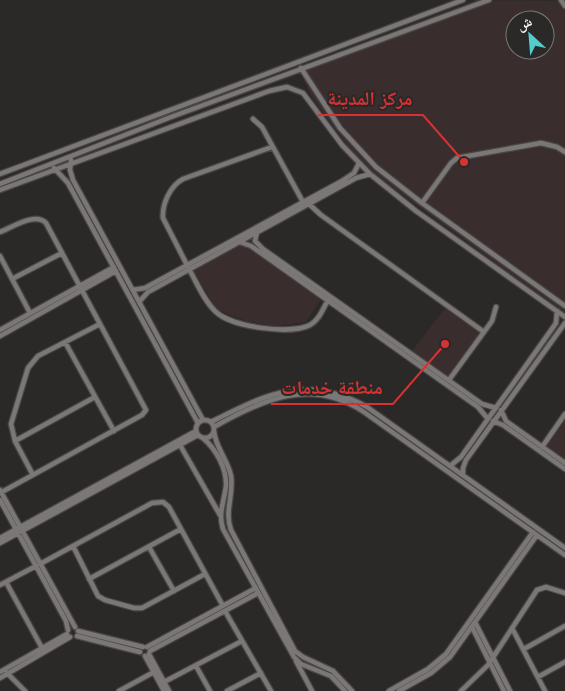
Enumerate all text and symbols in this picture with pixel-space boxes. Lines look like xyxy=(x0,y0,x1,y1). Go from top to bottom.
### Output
north arrow xyxy=(505,10,555,60)
text: ش xyxy=(514,12,535,35)
callout: مركز المدينة xyxy=(318,81,423,115)
text: مركز المدينة xyxy=(327,86,413,110)
callout: منطقة خدمات xyxy=(271,370,393,404)
text: منطقة خدمات xyxy=(281,375,383,399)

